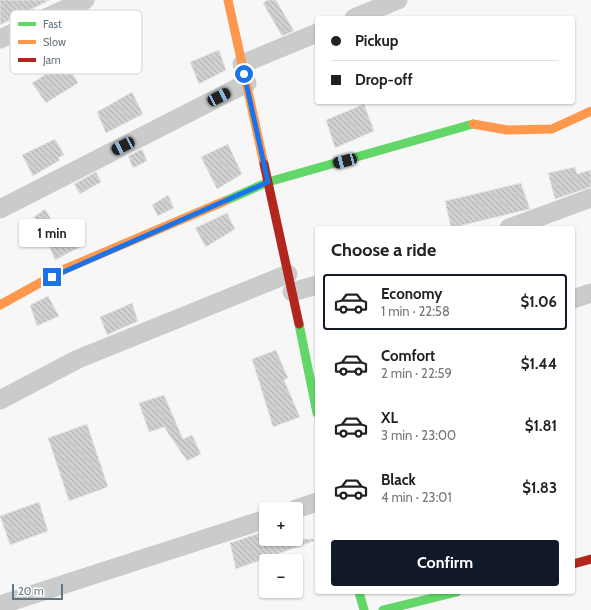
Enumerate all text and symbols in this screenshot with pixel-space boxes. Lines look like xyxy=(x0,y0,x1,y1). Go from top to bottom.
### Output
legend xyxy=(10,10,142,74)
text: Fast xyxy=(43,17,62,31)
text: Pickup xyxy=(355,32,398,50)
text: Slow xyxy=(43,35,66,49)
text: Jam xyxy=(42,53,61,67)
route start xyxy=(235,65,253,83)
text: Drop-off xyxy=(355,71,413,89)
car xyxy=(206,86,232,108)
car xyxy=(110,135,136,157)
car xyxy=(332,152,358,170)
callout: 1 min xyxy=(19,219,85,247)
text: 1 min xyxy=(37,225,67,241)
text: Choose a ride xyxy=(331,239,436,261)
route end xyxy=(43,268,61,286)
icon: car xyxy=(333,284,369,320)
text: Economy xyxy=(381,285,442,303)
text: $1.06 xyxy=(521,293,557,311)
text: 1 min · 22:58 xyxy=(381,303,450,319)
icon: car xyxy=(333,346,369,382)
text: Comfort xyxy=(381,347,435,365)
text: $1.44 xyxy=(521,355,557,373)
text: 2 min · 22:59 xyxy=(381,365,452,381)
icon: car xyxy=(333,408,369,444)
text: XL xyxy=(381,409,398,427)
text: $1.81 xyxy=(525,417,557,435)
text: 3 min · 23:00 xyxy=(381,427,456,443)
icon: car xyxy=(333,470,369,506)
text: Black xyxy=(381,471,416,489)
text: $1.83 xyxy=(522,479,557,497)
text: 4 min · 23:01 xyxy=(381,489,452,505)
map controls xyxy=(259,502,303,598)
button: + xyxy=(259,502,303,546)
button: Confirm xyxy=(331,540,559,586)
button: − xyxy=(259,554,303,598)
scale bar xyxy=(12,582,63,601)
text: 20 m xyxy=(18,584,44,598)

